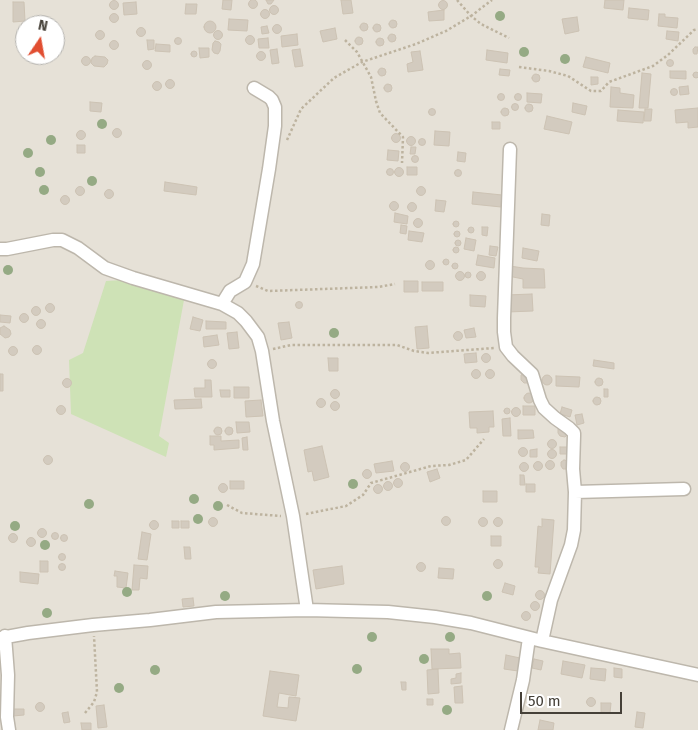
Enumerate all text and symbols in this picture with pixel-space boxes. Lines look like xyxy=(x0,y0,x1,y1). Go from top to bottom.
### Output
north arrow xyxy=(15,15,65,65)
text: N xyxy=(37,17,49,35)
scale bar xyxy=(523,682,626,714)
text: 50 m xyxy=(528,692,561,710)

